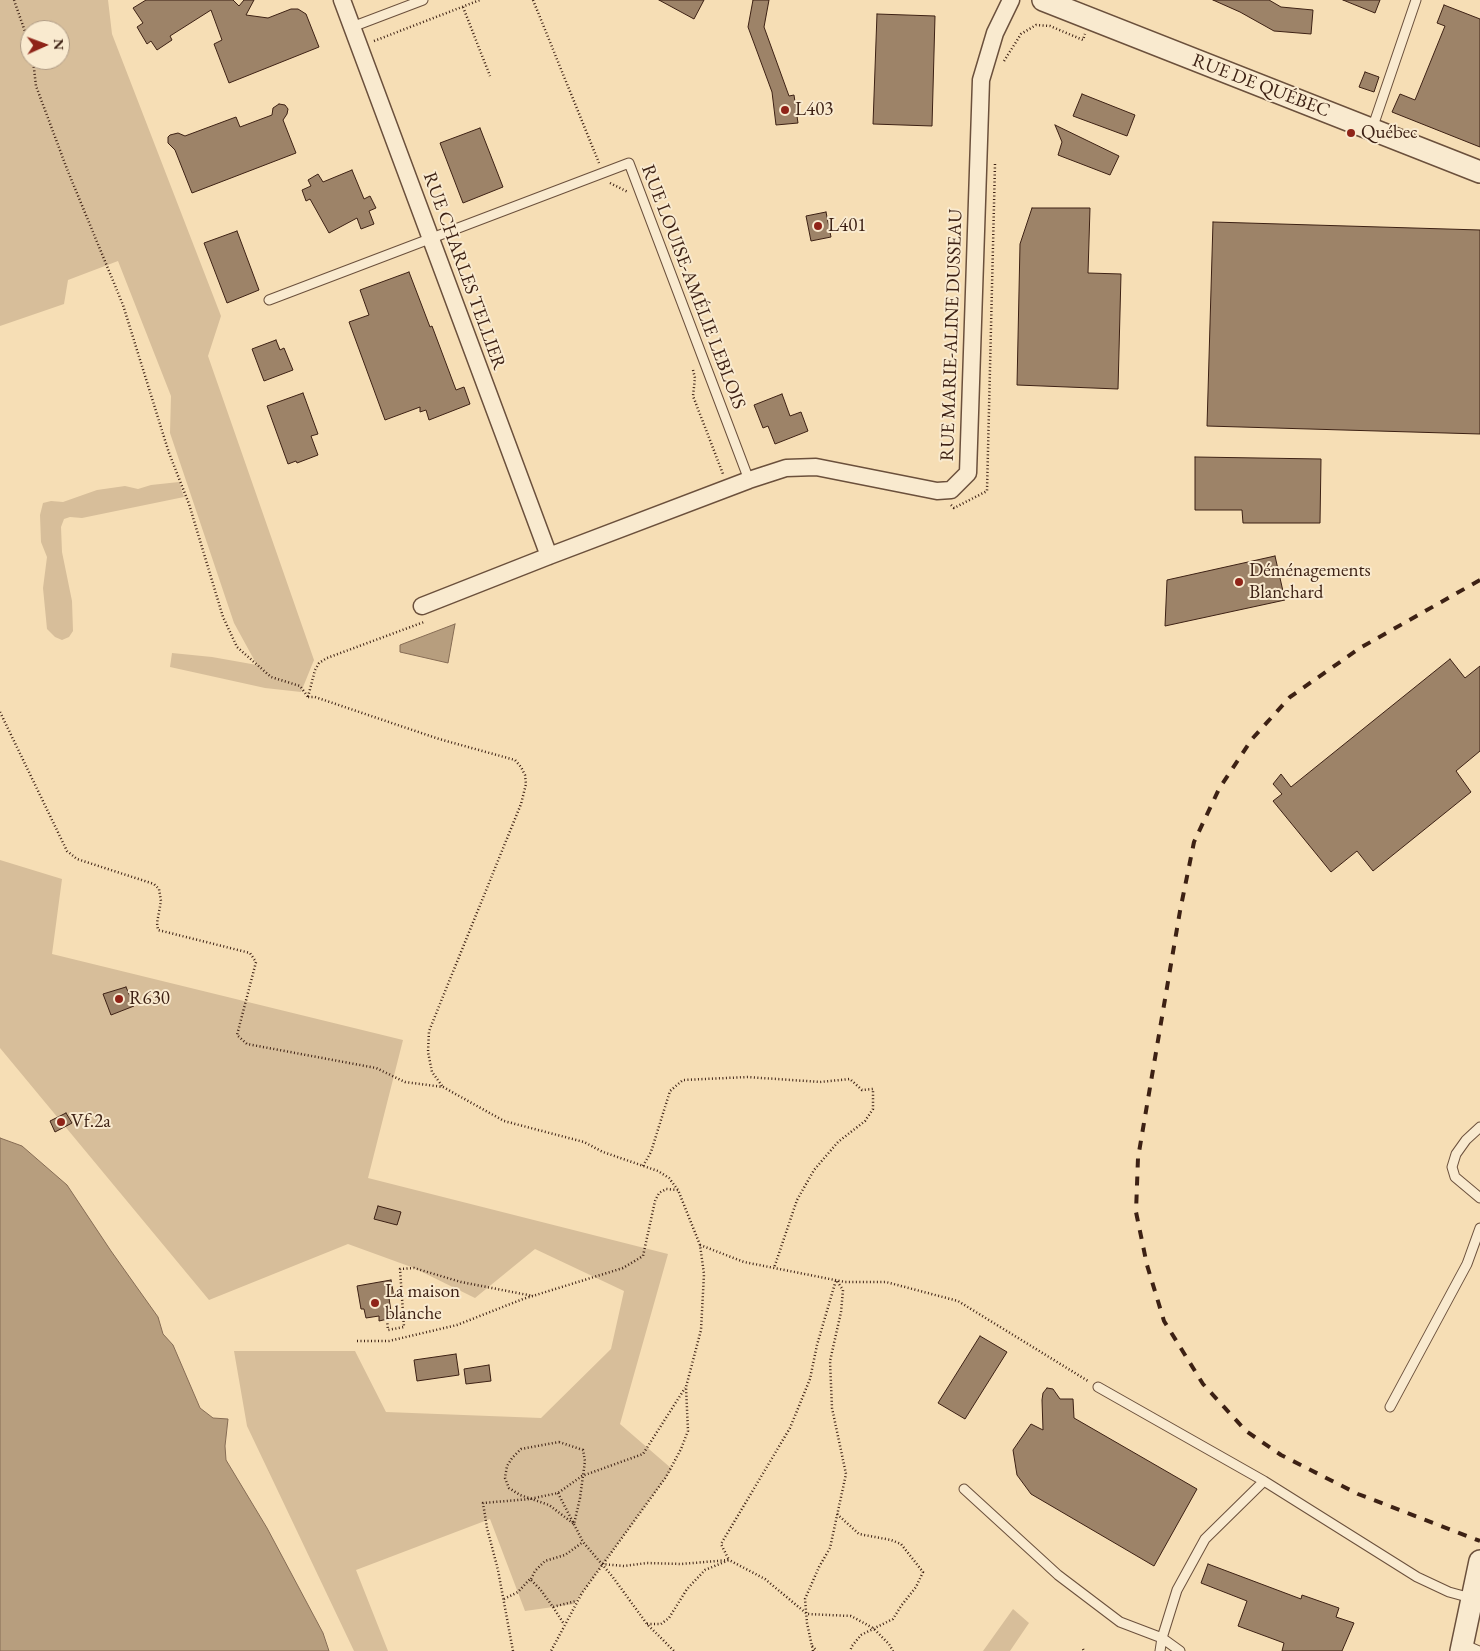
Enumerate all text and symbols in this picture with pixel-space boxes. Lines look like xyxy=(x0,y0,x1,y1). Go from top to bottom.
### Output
north arrow xyxy=(20,20,70,70)
text: N xyxy=(50,39,68,50)
street label: RUE DE QUÉBEC xyxy=(1189,49,1333,123)
place label: L403 xyxy=(795,99,833,121)
marker: L403 xyxy=(779,104,791,116)
place label: Québec xyxy=(1361,122,1418,144)
marker: Québec xyxy=(1345,127,1357,139)
street label: RUE LOUISE-AMÉLIE LEBLOIS xyxy=(636,162,750,412)
street label: RUE CHARLES TELLIER xyxy=(418,169,510,373)
street label: RUE MARIE-ALINE DUSSEAU xyxy=(936,208,968,462)
place label: L401 xyxy=(828,215,866,237)
marker: L401 xyxy=(812,220,824,232)
place label: Déménagements Blanchard xyxy=(1249,560,1371,604)
marker: Déménagements Blanchard xyxy=(1233,576,1245,588)
place label: R630 xyxy=(129,988,170,1010)
marker: R630 xyxy=(113,993,125,1005)
place label: Vf.2a xyxy=(71,1111,111,1133)
marker: Vf.2a xyxy=(55,1116,67,1128)
place label: La maison blanche xyxy=(385,1281,460,1325)
marker: La maison blanche xyxy=(369,1297,381,1309)

